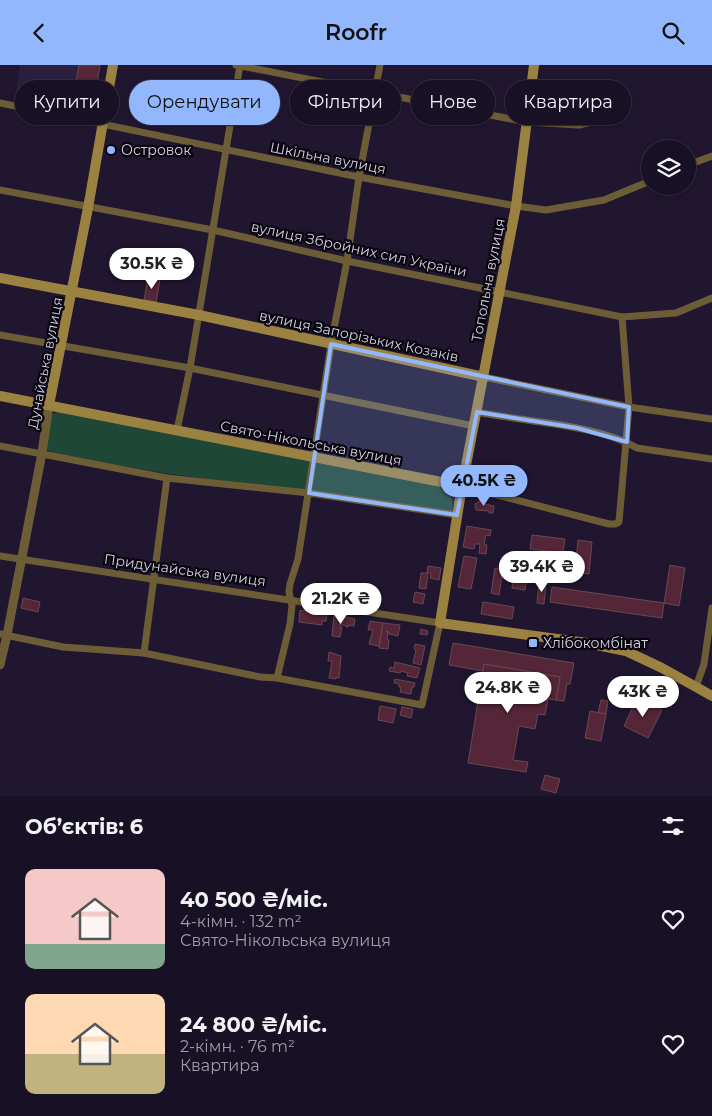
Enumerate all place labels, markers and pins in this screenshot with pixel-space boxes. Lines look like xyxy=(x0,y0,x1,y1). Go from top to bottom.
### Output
place label: Островок xyxy=(121,141,191,159)
marker: Островок xyxy=(105,144,117,156)
pin: 30.5K ₴ xyxy=(106,247,198,290)
pin: 40.5K ₴ xyxy=(438,465,530,507)
pin: 39.4K ₴ xyxy=(496,551,588,593)
pin: 21.2K ₴ xyxy=(295,583,387,625)
place label: Хлібокомбінат xyxy=(543,634,648,652)
marker: Хлібокомбінат xyxy=(527,637,539,649)
pin: 24.8K ₴ xyxy=(462,671,554,714)
pin: 43K ₴ xyxy=(608,675,678,718)

